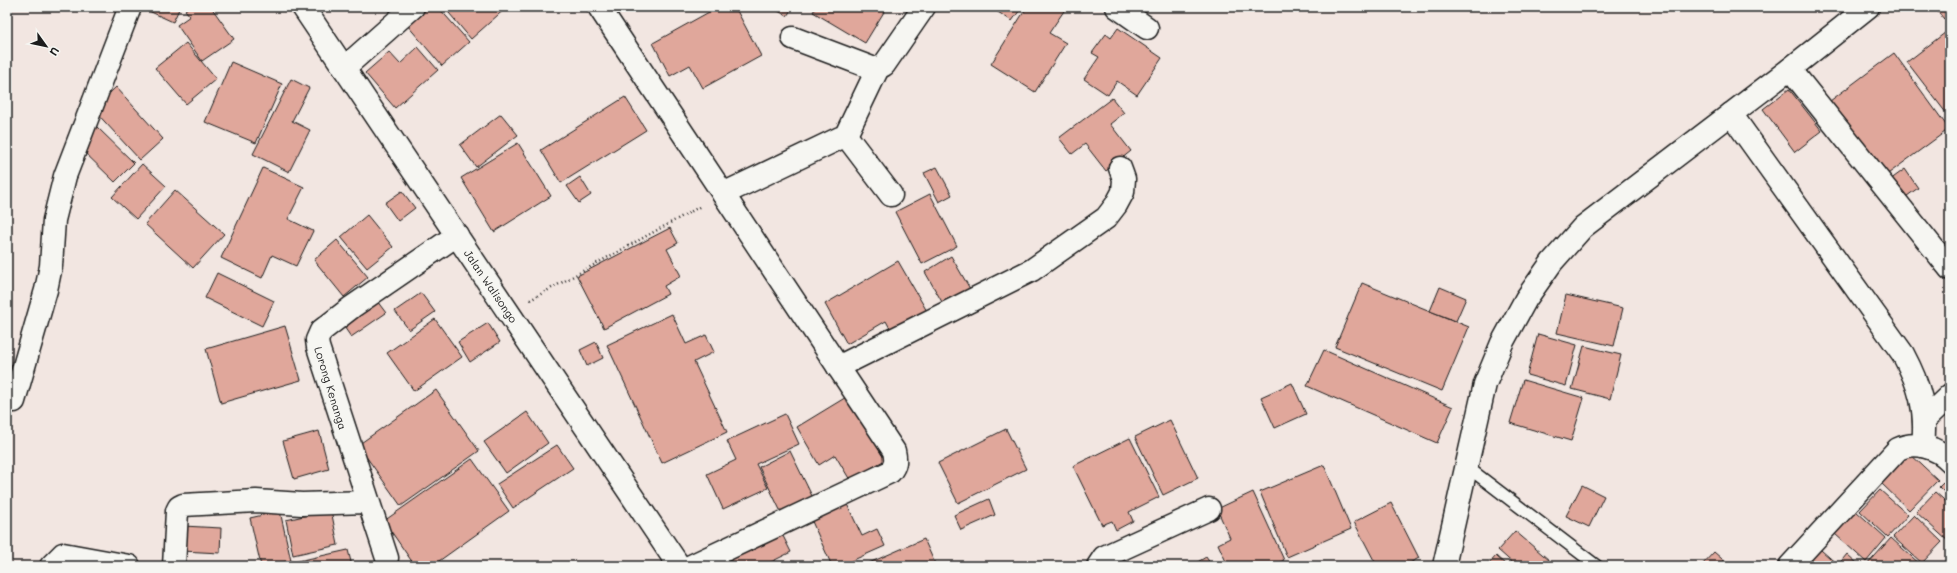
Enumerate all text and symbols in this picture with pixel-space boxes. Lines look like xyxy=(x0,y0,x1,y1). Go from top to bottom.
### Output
north arrow xyxy=(26,26,66,66)
text: U xyxy=(46,44,63,59)
street label: Jalan Walisongo xyxy=(461,246,521,326)
street label: Lorong Kenanga xyxy=(311,345,351,432)

